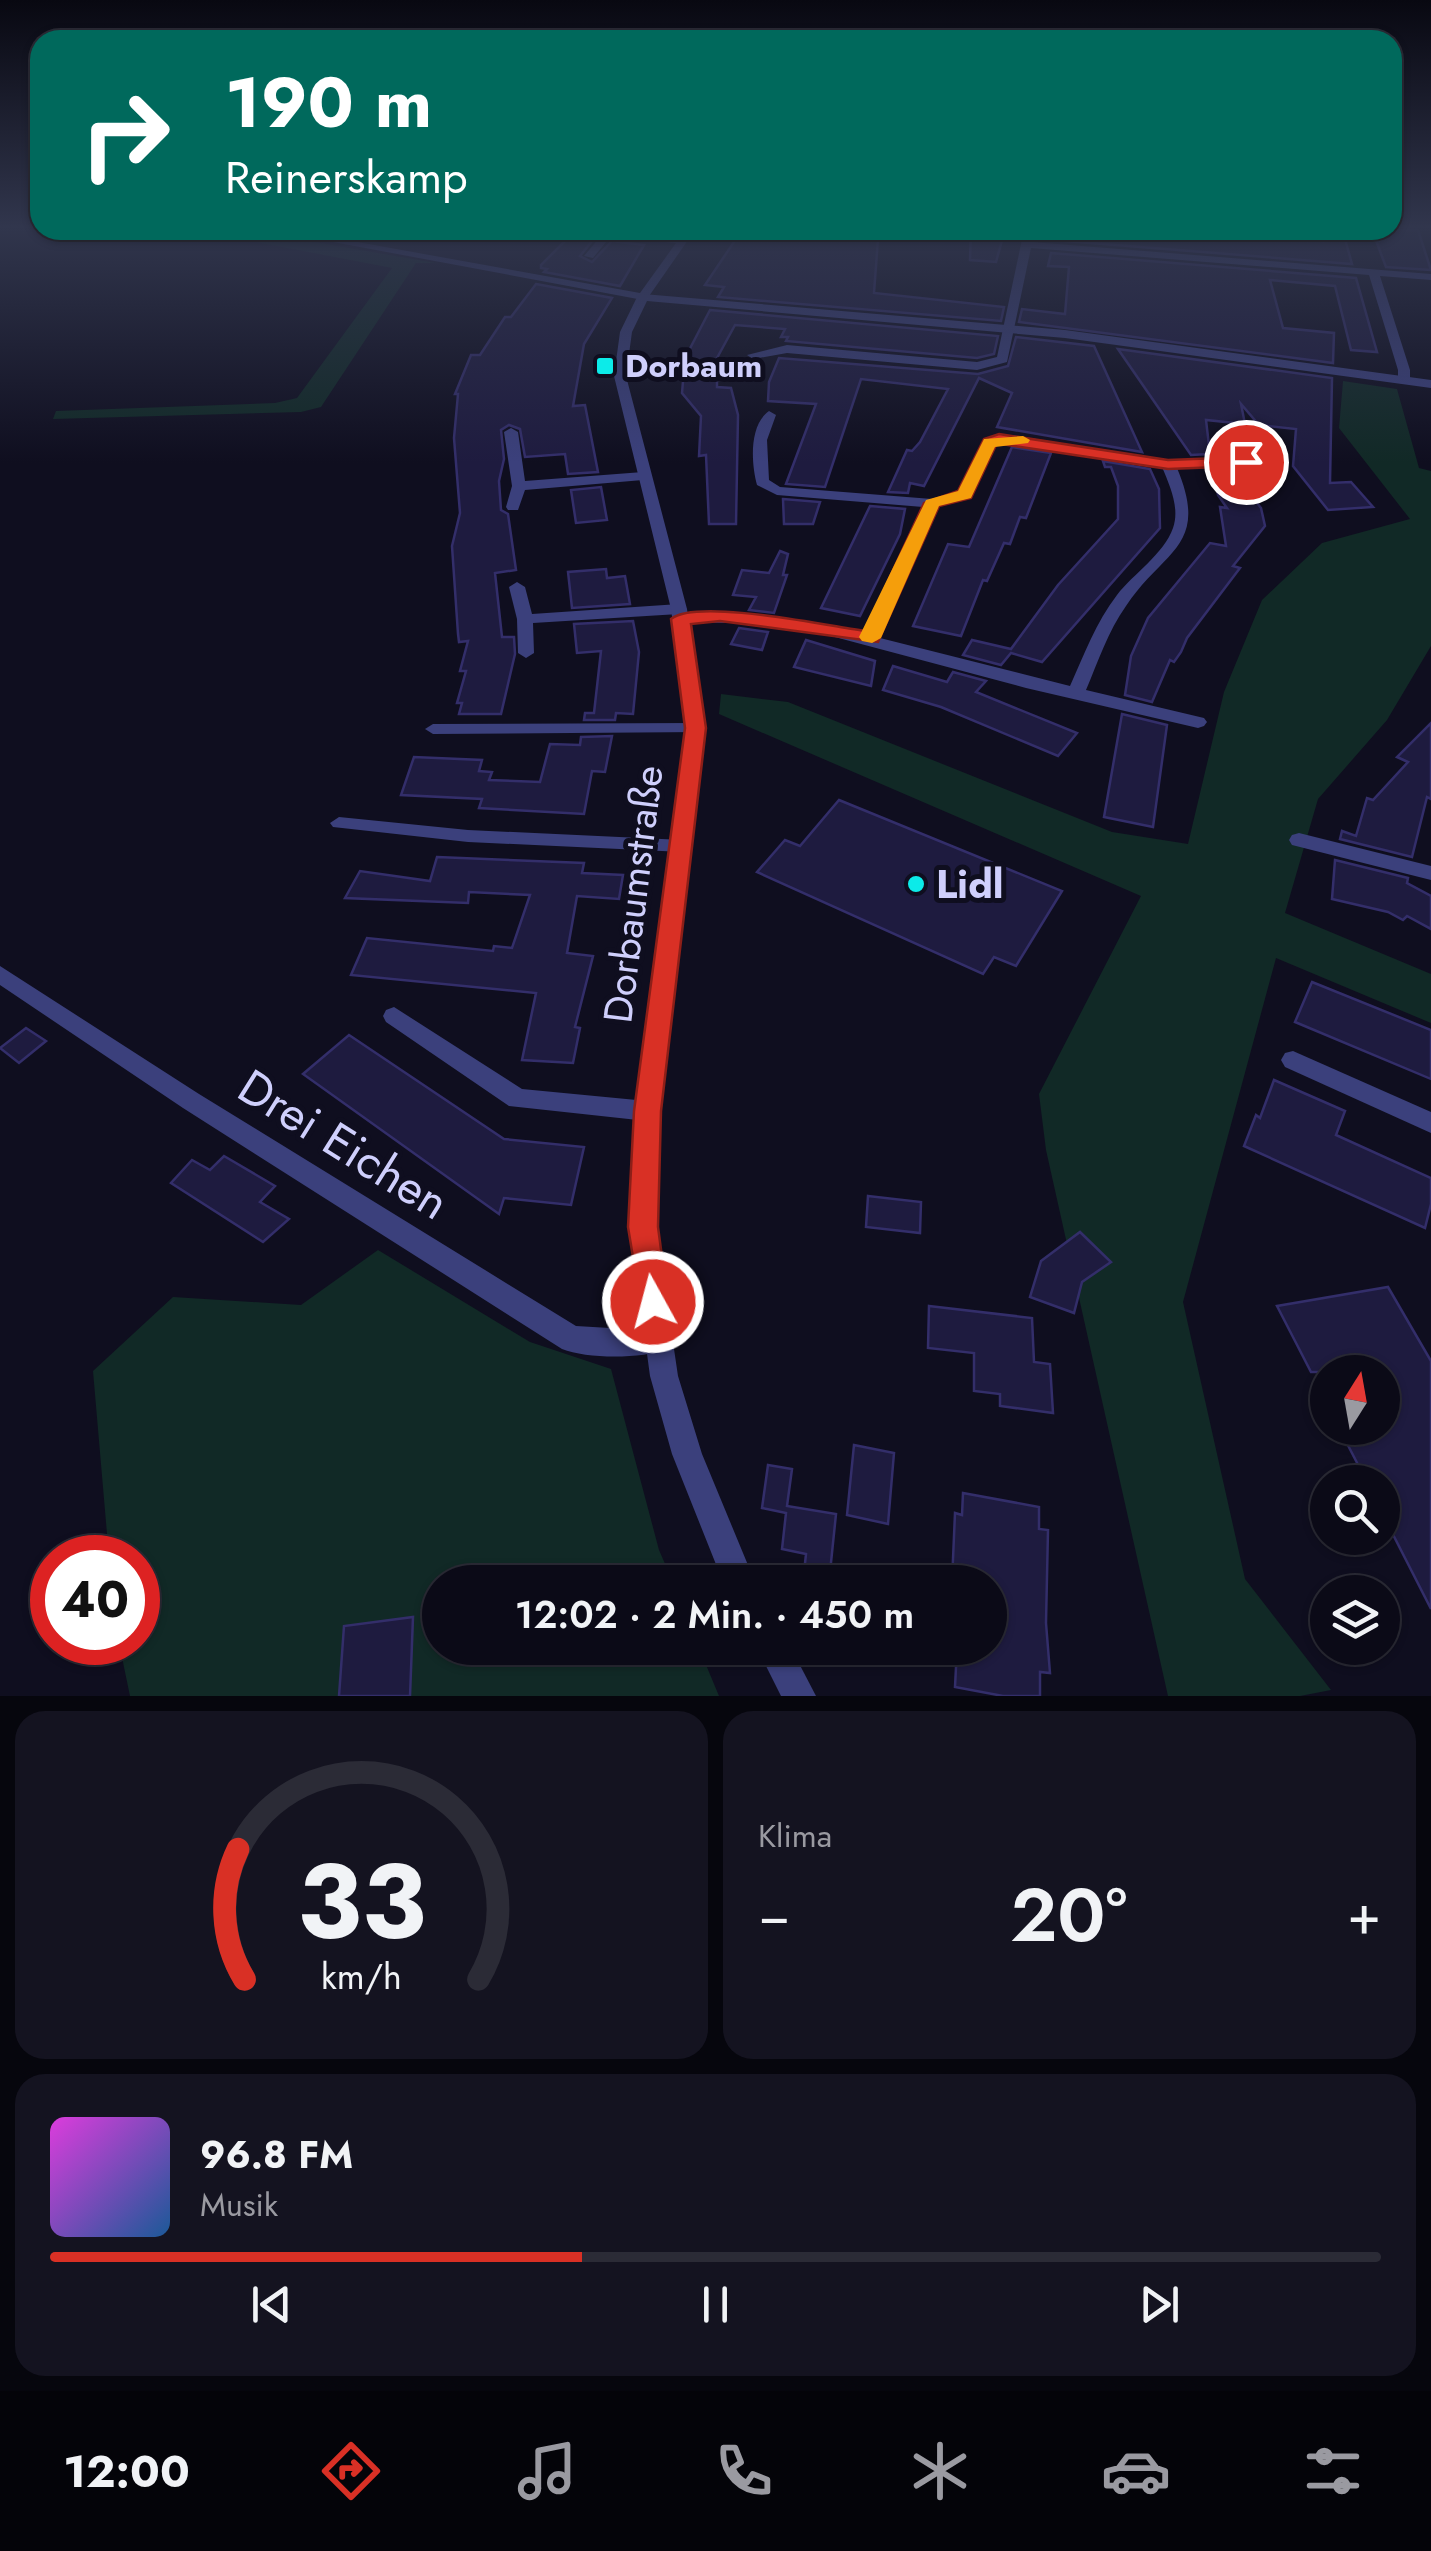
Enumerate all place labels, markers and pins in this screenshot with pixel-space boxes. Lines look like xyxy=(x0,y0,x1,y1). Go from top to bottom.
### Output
place label: Dorbaum xyxy=(625,343,762,389)
marker: Dorbaum xyxy=(594,355,616,377)
pin xyxy=(1204,420,1289,505)
place label: Lidl xyxy=(936,855,1004,913)
marker: Lidl xyxy=(905,873,927,895)

